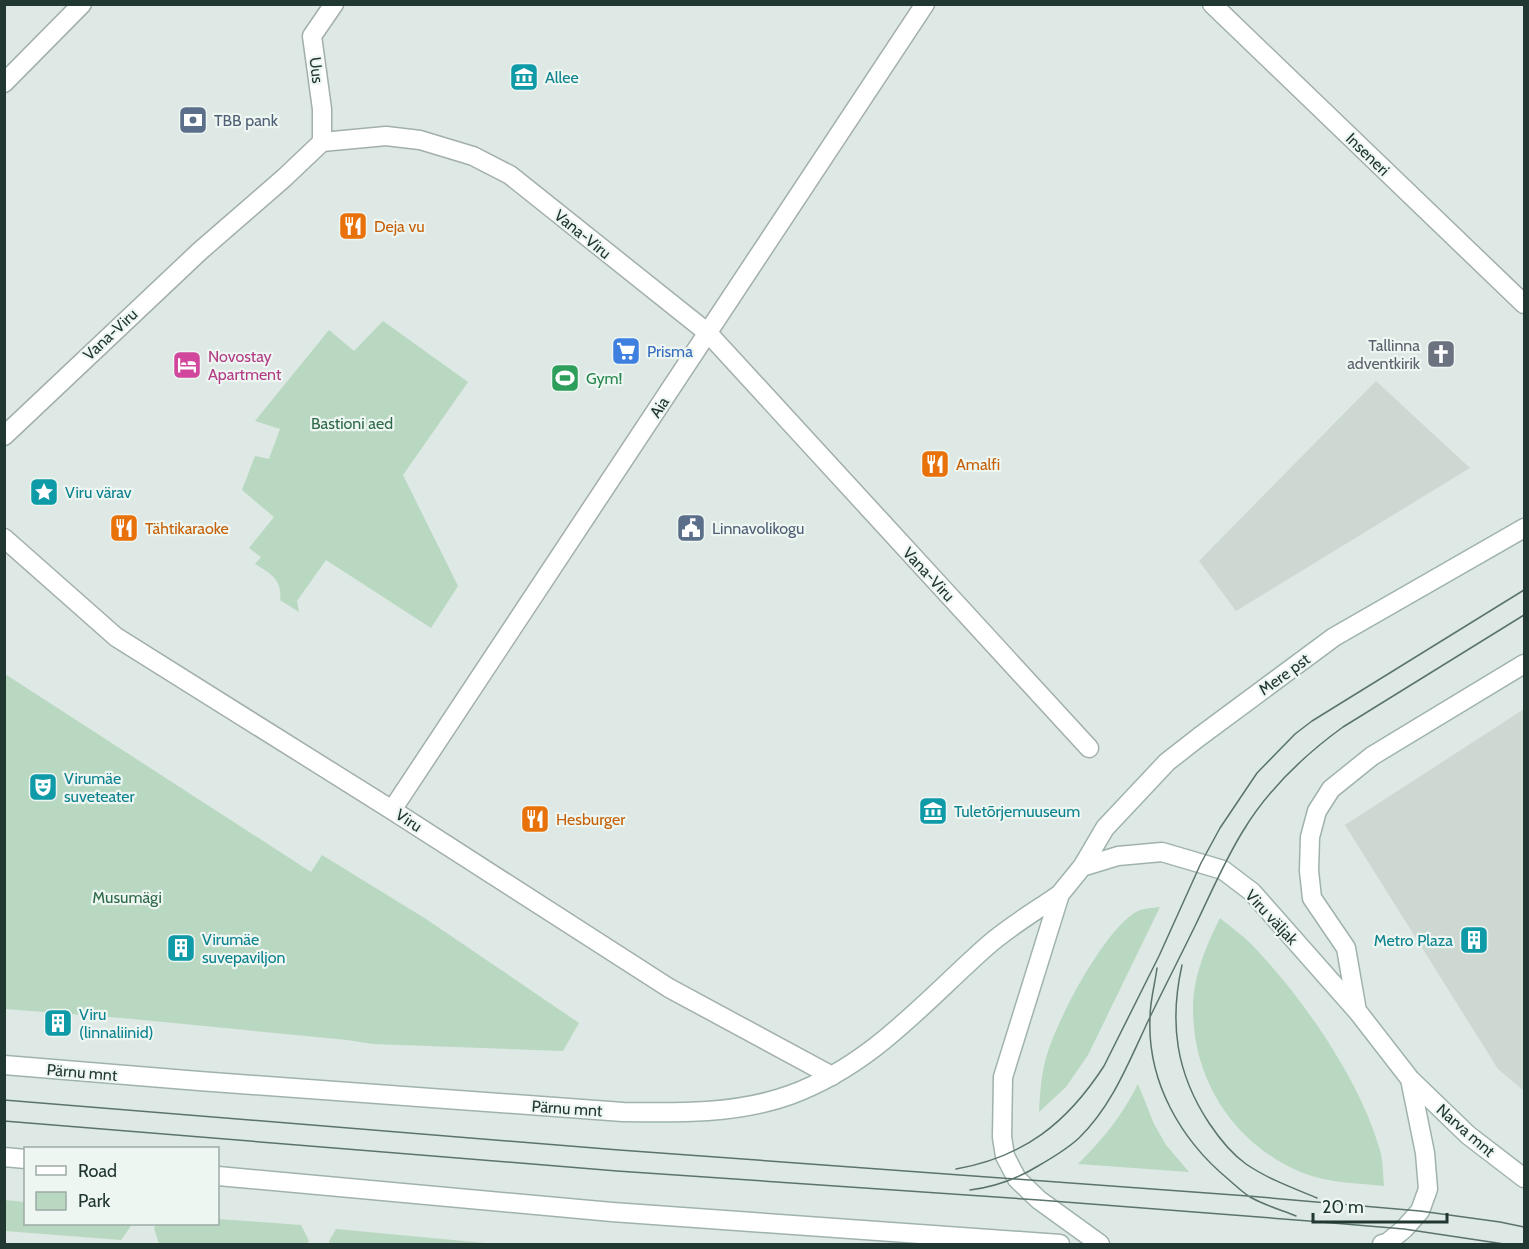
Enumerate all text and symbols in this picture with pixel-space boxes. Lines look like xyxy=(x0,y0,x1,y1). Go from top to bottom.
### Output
street label: Uus xyxy=(305,56,328,85)
museum icon: Allee xyxy=(508,61,540,93)
place label: Allee xyxy=(545,68,579,87)
bank icon: TBB pank xyxy=(177,104,209,136)
place label: TBB pank xyxy=(214,111,279,130)
street label: Inseneri xyxy=(1342,129,1393,180)
street label: Vana-Viru xyxy=(551,206,615,263)
restaurant icon: Deja vu xyxy=(337,210,369,242)
place label: Deja vu xyxy=(374,217,425,236)
street label: Vana-Viru xyxy=(79,304,141,364)
supermarket icon: Prisma xyxy=(610,335,642,367)
place label: Tallinna adventkirik xyxy=(1347,336,1421,373)
church icon: Tallinna adventkirik xyxy=(1425,338,1457,370)
place label: Prisma xyxy=(647,342,693,361)
place label: Novostay Apartment xyxy=(208,347,282,384)
hotel icon: Novostay Apartment xyxy=(171,349,203,381)
sports icon: Gym! xyxy=(549,362,581,394)
place label: Gym! xyxy=(586,369,622,388)
street label: Aia xyxy=(646,393,673,421)
park label: Bastioni aed xyxy=(311,414,393,433)
restaurant icon: Amalfi xyxy=(919,448,951,480)
place label: Amalfi xyxy=(956,455,1000,474)
place icon: Viru värav xyxy=(28,476,60,508)
place label: Viru värav xyxy=(65,483,132,502)
restaurant icon: Tähtikaraoke xyxy=(108,512,140,544)
public building icon: Linnavolikogu xyxy=(675,512,707,544)
place label: Tähtikaraoke xyxy=(145,519,229,538)
place label: Linnavolikogu xyxy=(712,519,804,538)
street label: Vana-Viru xyxy=(899,543,959,605)
street label: Mere pst xyxy=(1255,649,1314,699)
place label: Virumäe suveteater xyxy=(64,769,135,806)
theatre icon: Virumäe suveteater xyxy=(27,771,59,803)
museum icon: Tuletõrjemuuseum xyxy=(917,795,949,827)
place label: Tuletõrjemuuseum xyxy=(954,802,1080,821)
restaurant icon: Hesburger xyxy=(519,803,551,835)
street label: Viru xyxy=(392,805,425,836)
place label: Hesburger xyxy=(556,810,626,829)
street label: Viru väljak xyxy=(1241,886,1302,949)
park label: Musumägi xyxy=(92,888,162,907)
building icon: Metro Plaza xyxy=(1458,924,1490,956)
place label: Virumäe suvepaviljon xyxy=(202,930,285,967)
place label: Metro Plaza xyxy=(1374,931,1453,950)
building icon: Virumäe suvepaviljon xyxy=(165,932,197,964)
place label: Viru (linnaliinid) xyxy=(79,1005,154,1042)
building icon: Viru (linnaliinid) xyxy=(42,1007,74,1039)
street label: Pärnu mnt xyxy=(46,1060,119,1085)
street label: Pärnu mnt xyxy=(531,1097,604,1120)
street label: Narva mnt xyxy=(1433,1100,1499,1161)
legend xyxy=(24,1147,219,1225)
text: Road xyxy=(78,1160,117,1182)
scale bar xyxy=(1313,1186,1446,1224)
text: Park xyxy=(78,1190,111,1212)
text: 20 m xyxy=(1322,1196,1364,1218)

